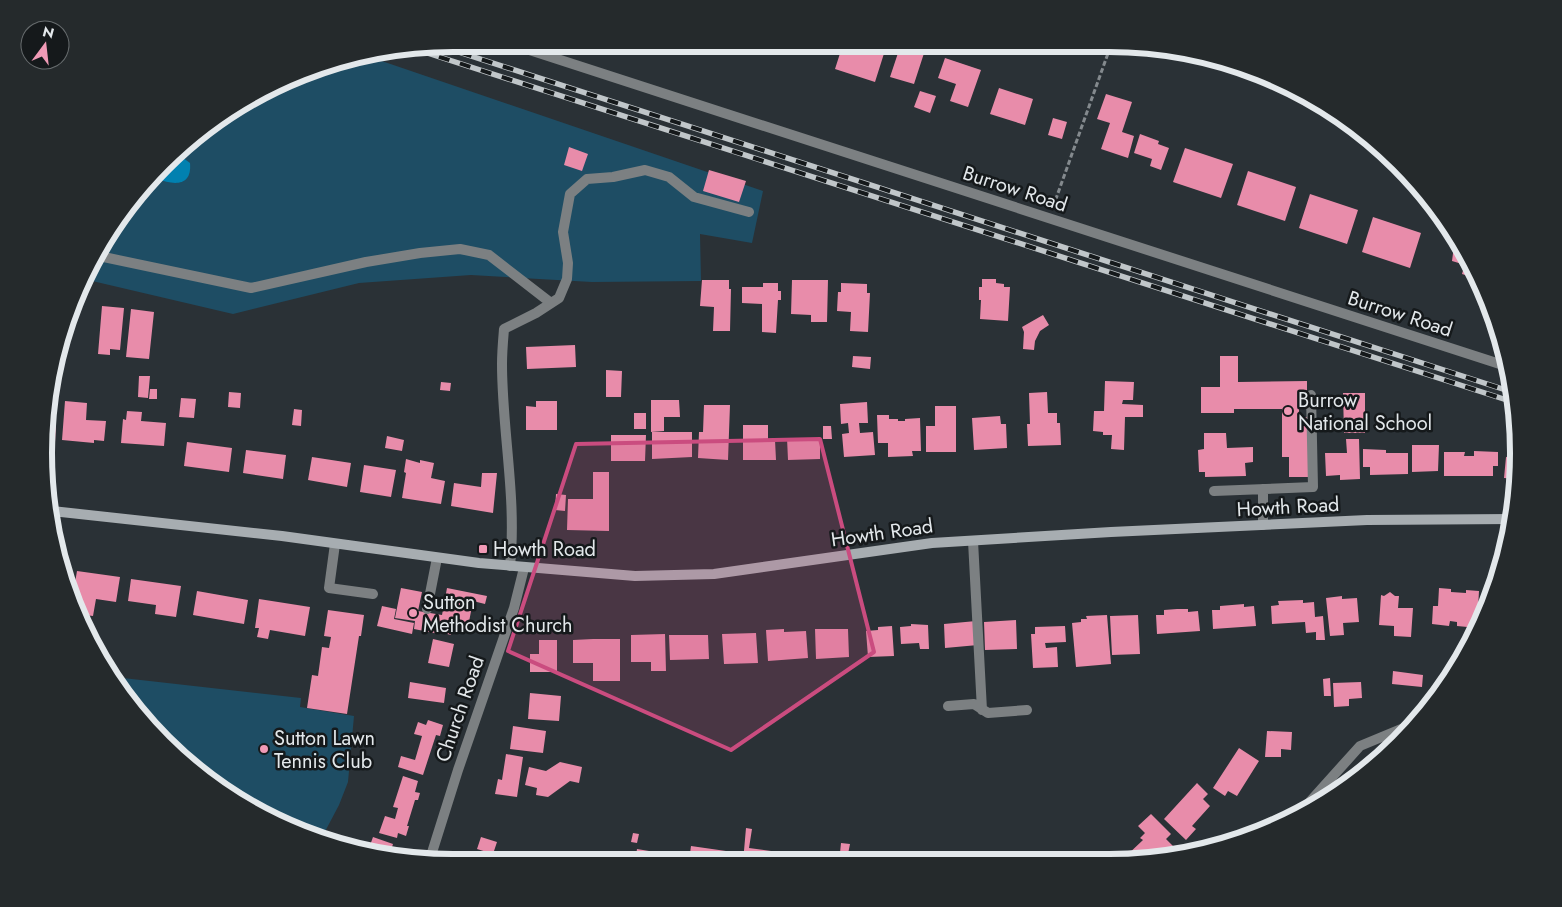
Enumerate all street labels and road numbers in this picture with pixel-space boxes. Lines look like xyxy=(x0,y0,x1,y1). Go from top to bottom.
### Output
street label: Burrow Road xyxy=(959,158,1071,220)
street label: Burrow Road xyxy=(1344,283,1456,345)
street label: Howth Road xyxy=(1236,490,1340,524)
street label: Howth Road xyxy=(829,511,935,555)
street label: Church Road xyxy=(428,652,492,766)

